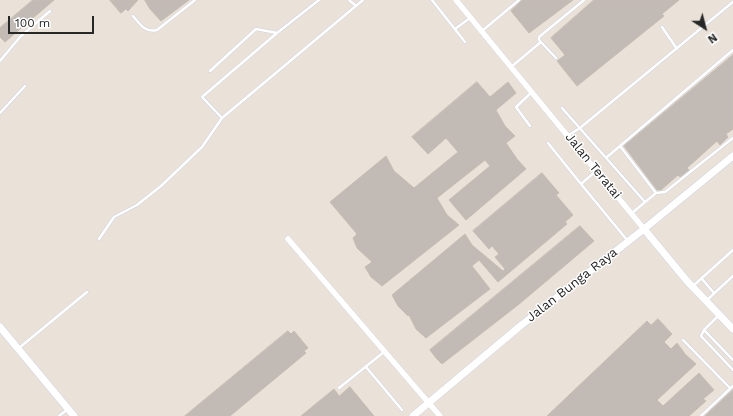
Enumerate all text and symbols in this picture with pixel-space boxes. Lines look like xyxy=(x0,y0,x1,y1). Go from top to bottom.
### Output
scale bar xyxy=(10,8,96,34)
north arrow xyxy=(685,8,725,48)
text: 100 m xyxy=(15,16,50,30)
text: N xyxy=(705,30,719,46)
street label: Jalan Teratai xyxy=(562,130,624,202)
street label: Jalan Bunga Raya xyxy=(523,245,621,325)

